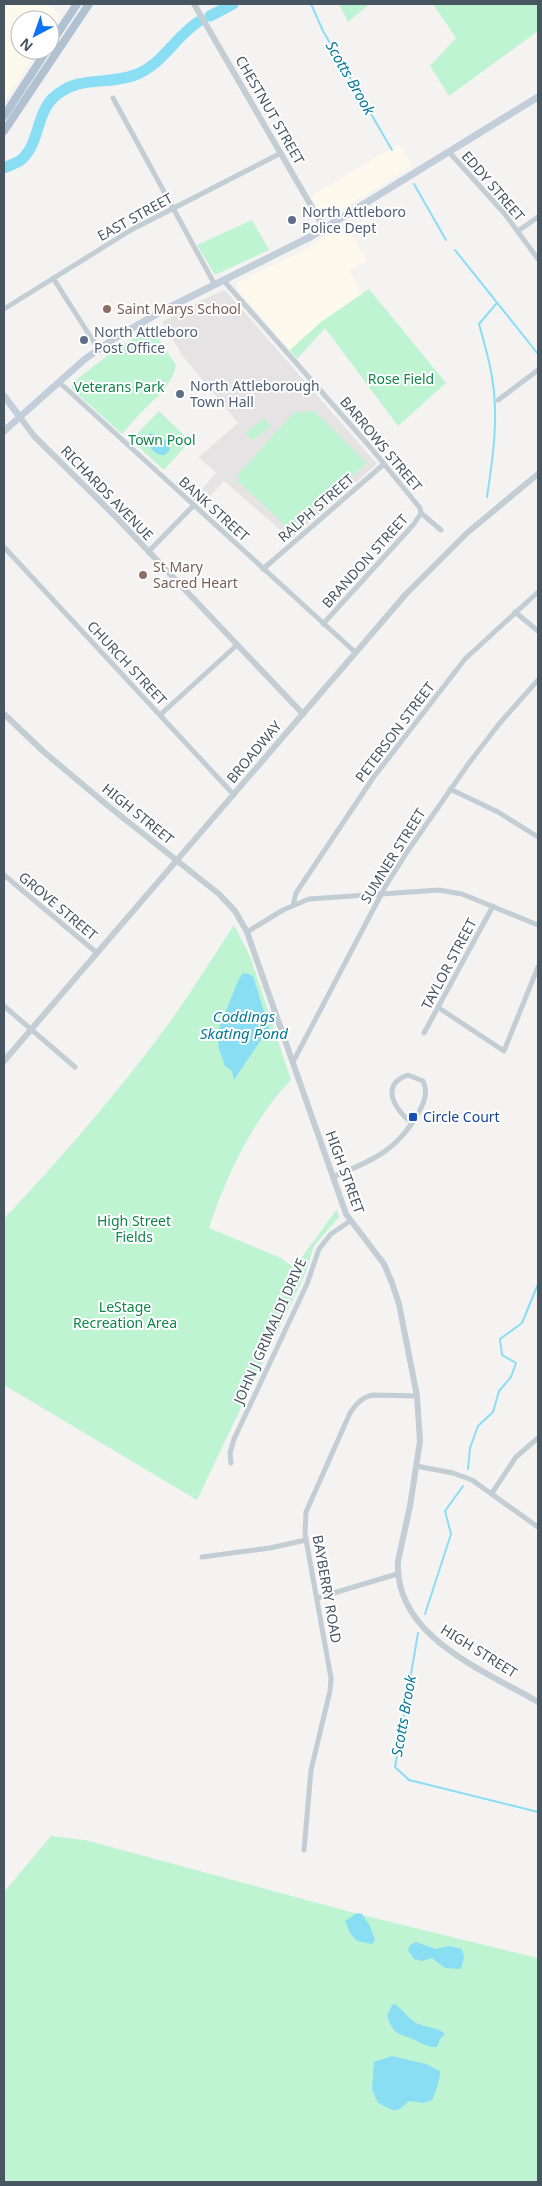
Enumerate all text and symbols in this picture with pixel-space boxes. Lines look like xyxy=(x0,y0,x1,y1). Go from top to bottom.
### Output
north arrow xyxy=(10,10,60,60)
text: N xyxy=(16,34,37,56)
water label: Scotts Brook xyxy=(322,37,380,119)
street label: CHESTNUT STREET xyxy=(232,52,309,168)
street label: EDDY STREET xyxy=(458,147,529,225)
street label: EAST STREET xyxy=(94,188,176,245)
place label: North Attleboro Police Dept xyxy=(302,202,406,237)
marker: North Attleboro Police Dept xyxy=(286,214,298,226)
place label: Saint Marys School xyxy=(117,299,241,318)
marker: Saint Marys School xyxy=(101,303,113,315)
place label: North Attleboro Post Office xyxy=(94,322,198,357)
marker: North Attleboro Post Office xyxy=(78,334,90,346)
park label: Rose Field xyxy=(368,369,434,388)
place label: North Attleborough Town Hall xyxy=(190,376,320,411)
park label: Veterans Park xyxy=(74,377,165,396)
marker: North Attleborough Town Hall xyxy=(174,388,186,400)
street label: BARROWS STREET xyxy=(336,392,427,495)
park label: Town Pool xyxy=(128,430,196,449)
street label: RICHARDS AVENUE xyxy=(57,441,158,544)
street label: RALPH STREET xyxy=(274,469,358,546)
street label: BANK STREET xyxy=(175,472,254,545)
street label: BRANDON STREET xyxy=(317,509,412,612)
place label: St Mary Sacred Heart xyxy=(153,557,238,592)
marker: St Mary Sacred Heart xyxy=(137,569,149,581)
street label: CHURCH STREET xyxy=(83,616,171,709)
street label: PETERSON STREET xyxy=(351,678,439,786)
street label: BROADWAY xyxy=(222,716,285,787)
street label: HIGH STREET xyxy=(99,779,178,848)
street label: SUMNER STREET xyxy=(356,804,430,907)
street label: GROVE STREET xyxy=(15,867,102,944)
street label: TAYLOR STREET xyxy=(417,915,481,1013)
water label: Coddings Skating Pond xyxy=(200,1006,288,1043)
place label: Circle Court xyxy=(423,1107,500,1126)
marker: Circle Court xyxy=(407,1111,419,1123)
street label: HIGH STREET xyxy=(322,1128,369,1216)
park label: High Street Fields xyxy=(97,1211,171,1246)
street label: JOHN J GRIMALDI DRIVE xyxy=(228,1255,310,1409)
park label: LeStage Recreation Area xyxy=(73,1297,177,1332)
street label: BAYBERRY ROAD xyxy=(309,1533,346,1644)
street label: HIGH STREET xyxy=(437,1620,521,1682)
water label: Scotts Brook xyxy=(386,1673,420,1758)

